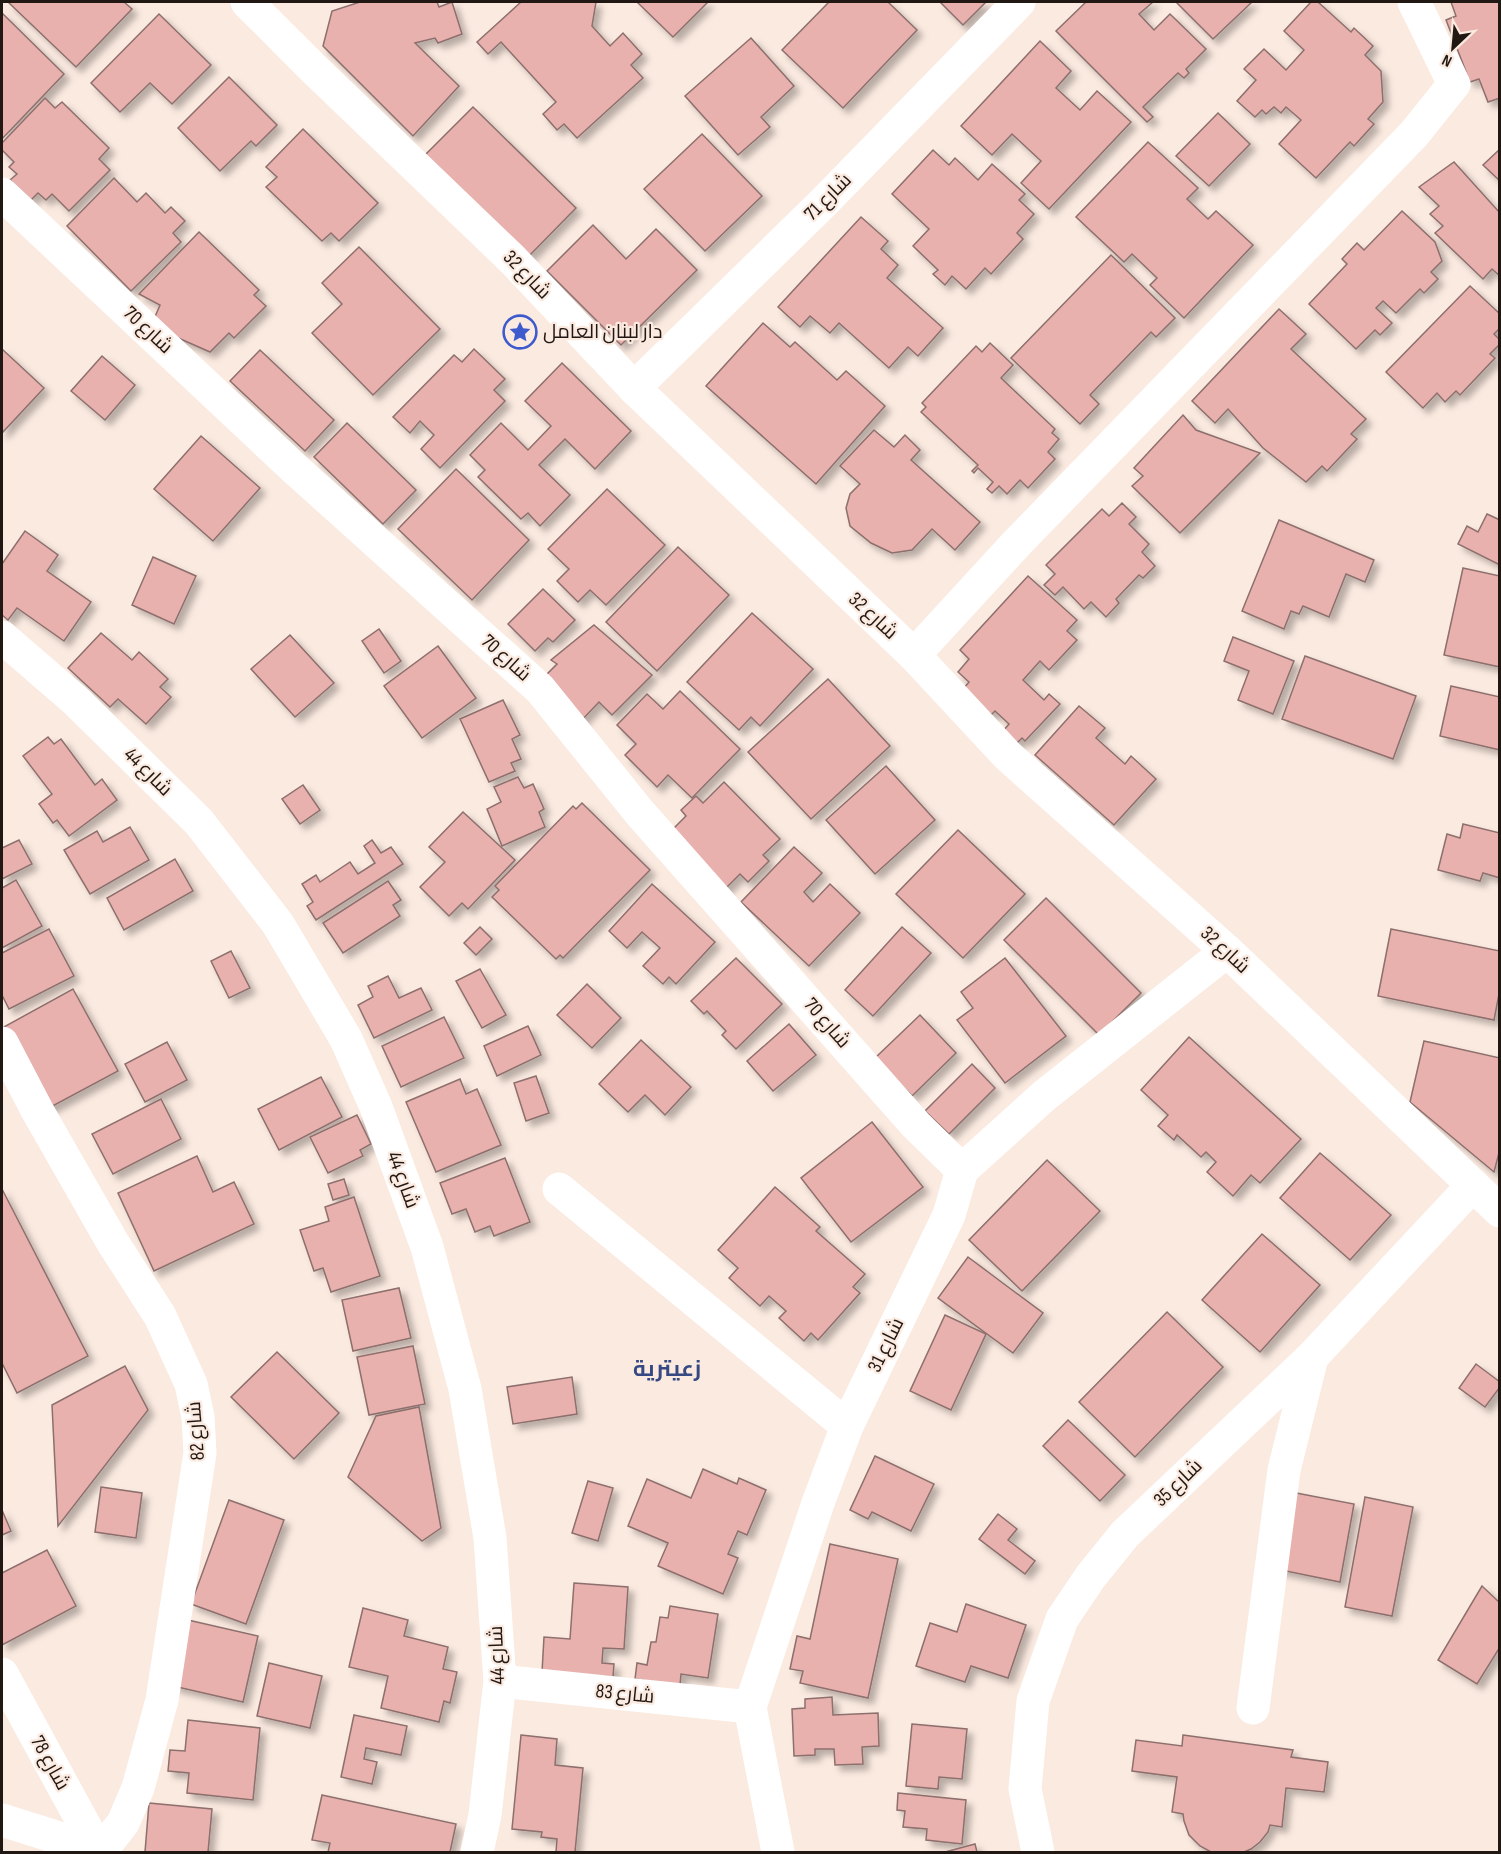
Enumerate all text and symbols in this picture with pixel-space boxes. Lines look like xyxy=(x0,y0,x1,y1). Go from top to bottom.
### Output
north arrow xyxy=(1423,18,1483,78)
text: N xyxy=(1439,50,1455,71)
street label: شارع 71 xyxy=(799,168,857,226)
street label: شارع 32 xyxy=(497,246,556,305)
street label: شارع 70 xyxy=(118,301,178,360)
place icon: دار لبنان العامل xyxy=(502,314,538,350)
place label: دار لبنان العامل xyxy=(543,320,662,344)
street label: شارع 32 xyxy=(843,587,903,645)
street label: شارع 70 xyxy=(475,629,536,687)
street label: شارع 44 xyxy=(118,743,177,802)
street label: شارع 32 xyxy=(1195,921,1255,979)
street label: شارع 70 xyxy=(798,993,855,1054)
street label: شارع 44 xyxy=(381,1148,424,1212)
street label: شارع 31 xyxy=(863,1314,910,1376)
district label: زعيترية xyxy=(633,1356,701,1383)
street label: شارع 82 xyxy=(182,1401,211,1461)
street label: شارع 35 xyxy=(1149,1454,1208,1513)
street label: شارع 44 xyxy=(484,1625,511,1685)
street label: شارع 83 xyxy=(594,1679,656,1710)
street label: شارع 78 xyxy=(24,1732,75,1795)

